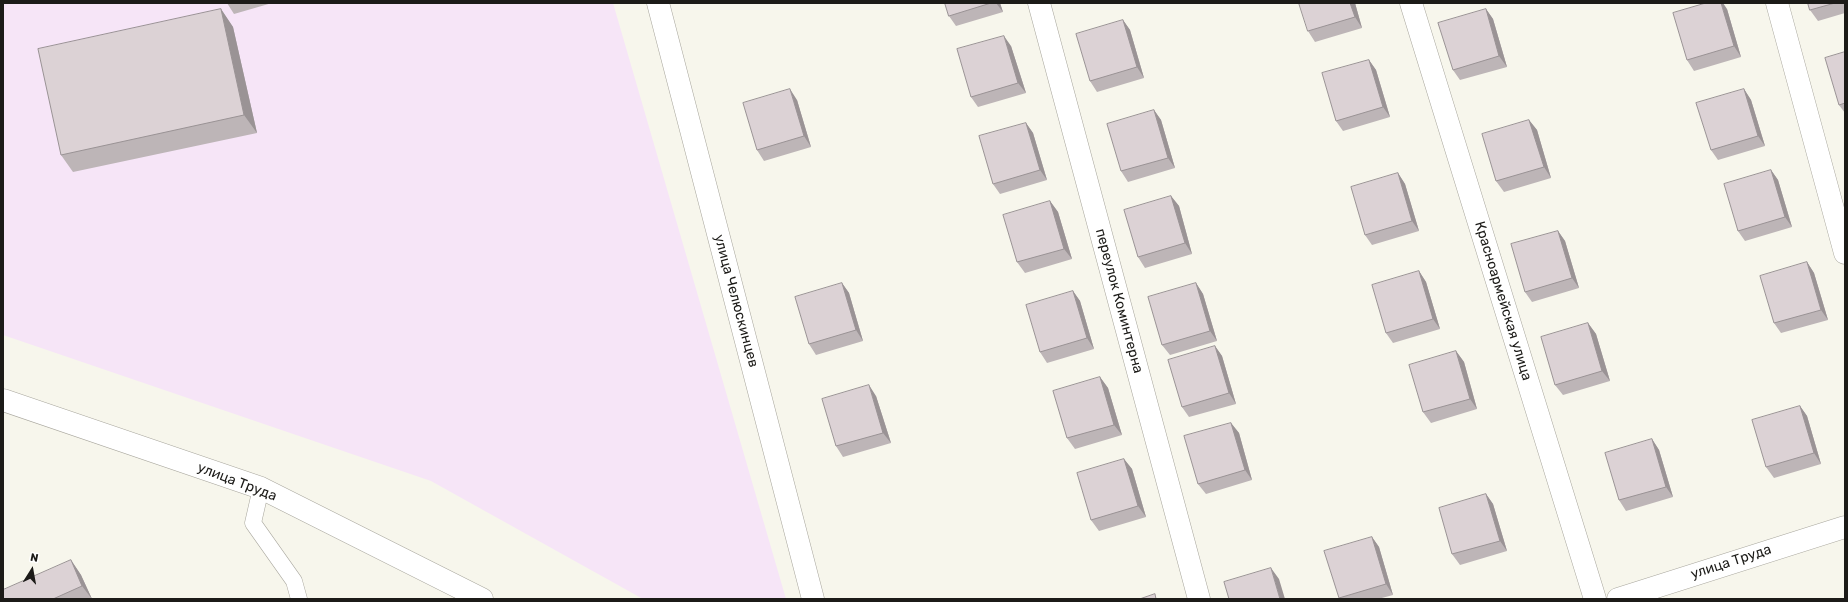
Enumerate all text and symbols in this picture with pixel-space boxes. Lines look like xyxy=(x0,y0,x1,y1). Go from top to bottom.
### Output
street label: Красноармейская улица xyxy=(1471,219,1535,383)
street label: переулок Коминтерна xyxy=(1092,227,1146,375)
street label: улица Челюскинцев xyxy=(710,233,762,369)
street label: улица Труда xyxy=(195,459,279,505)
street label: улица Труда xyxy=(1689,541,1773,583)
north arrow xyxy=(12,550,52,590)
text: N xyxy=(29,551,40,565)

